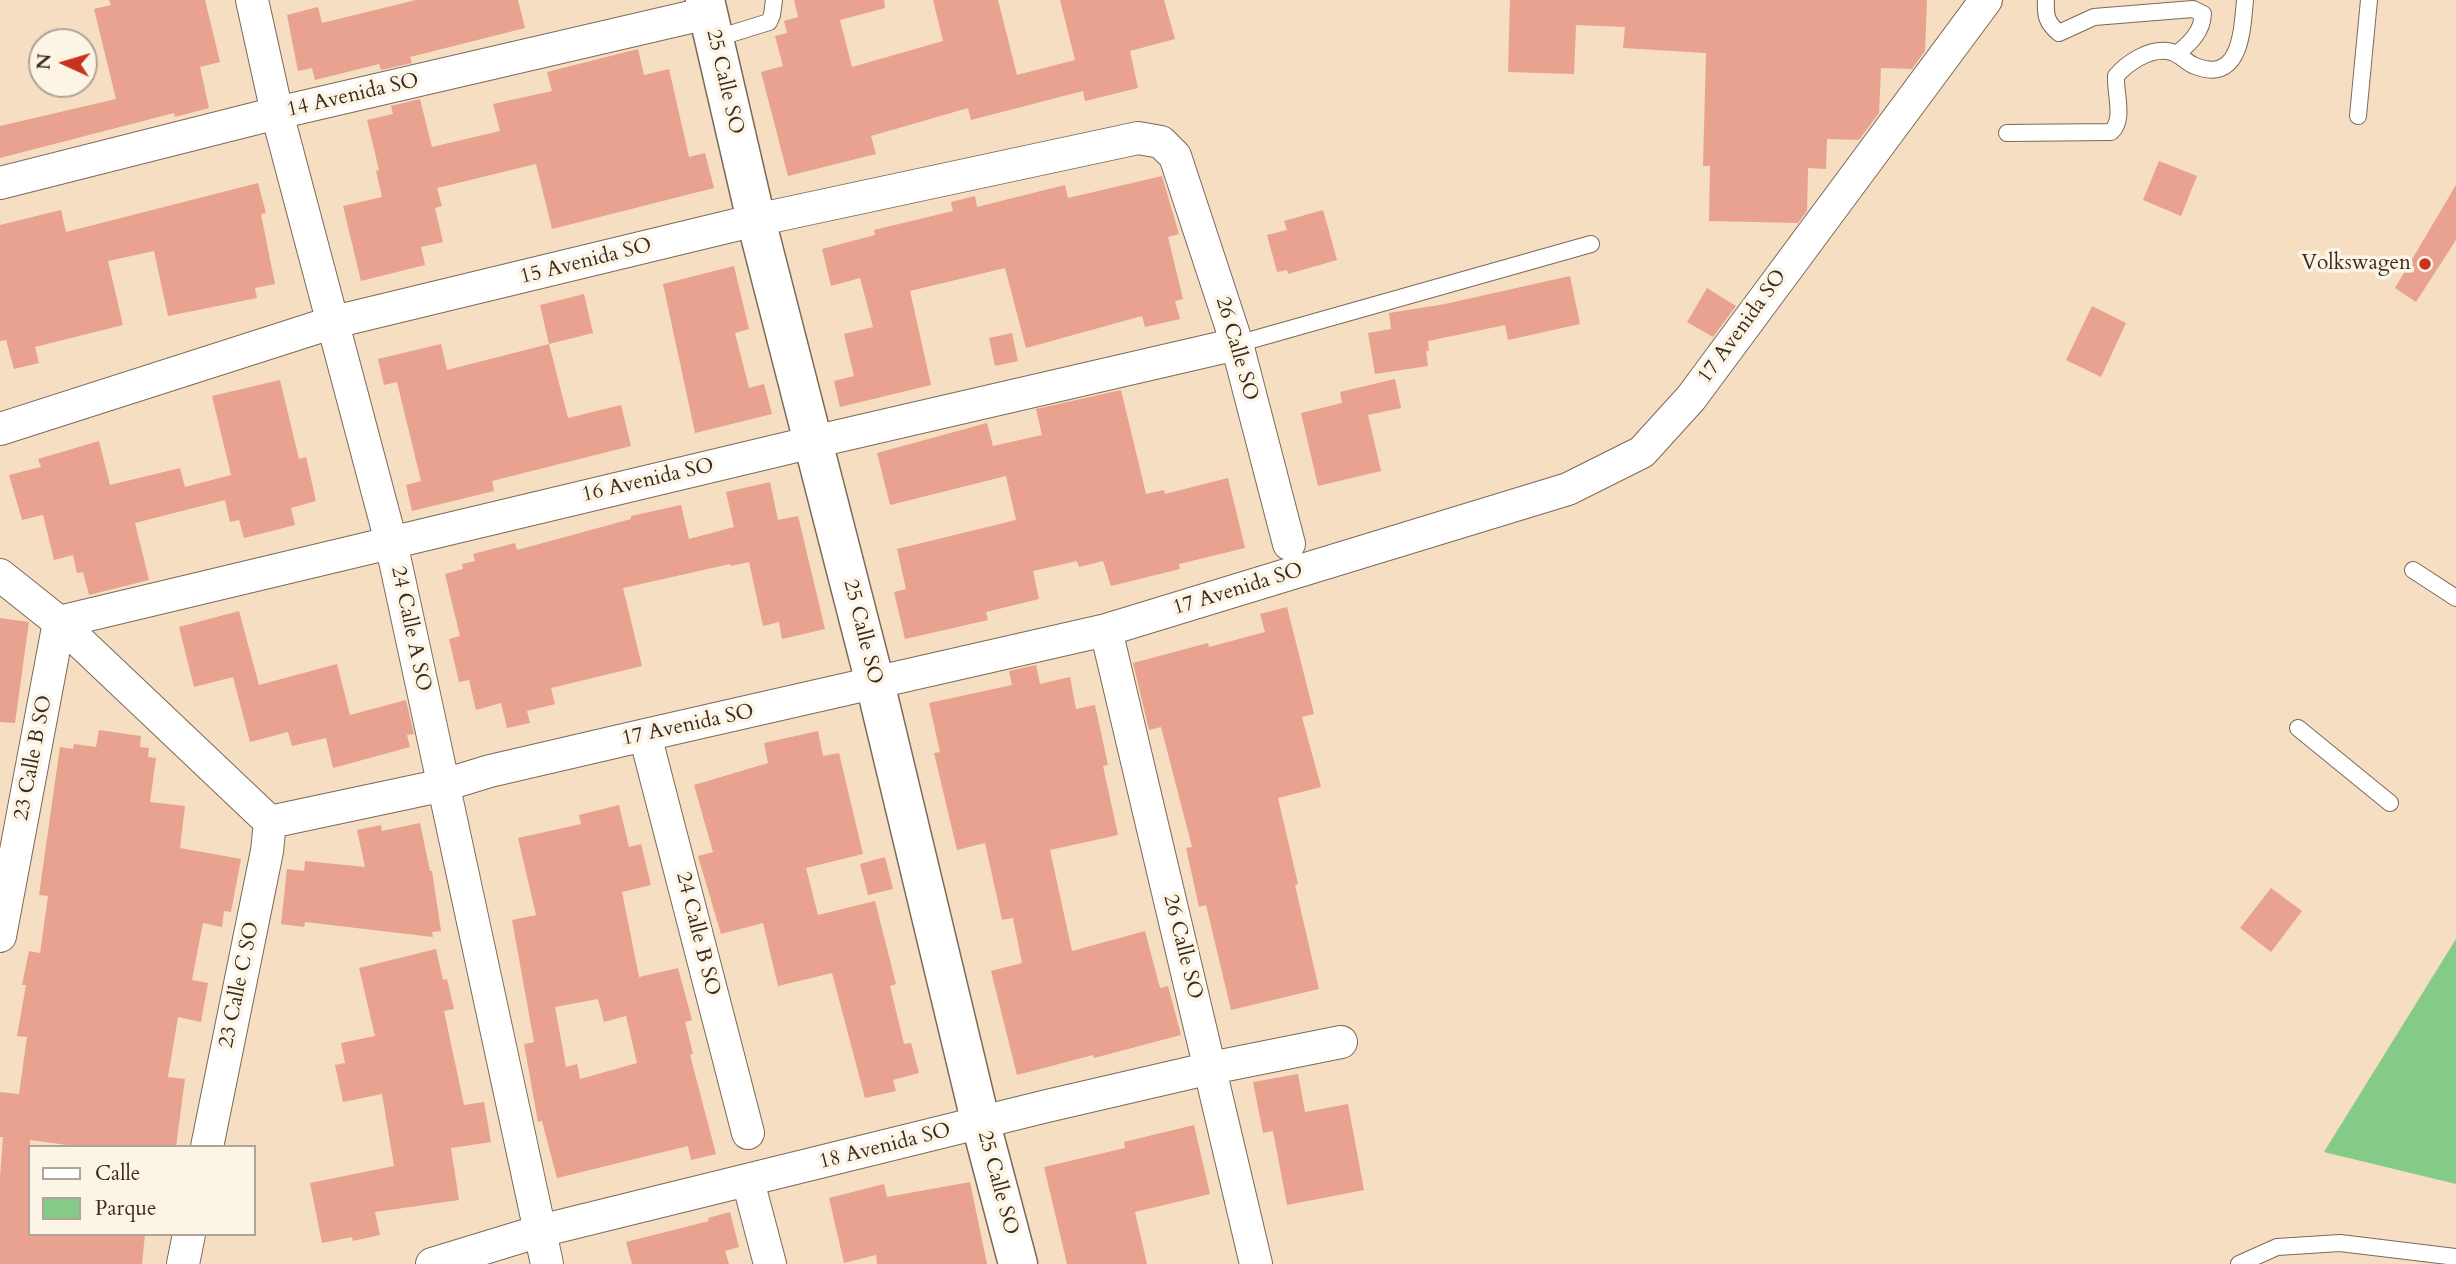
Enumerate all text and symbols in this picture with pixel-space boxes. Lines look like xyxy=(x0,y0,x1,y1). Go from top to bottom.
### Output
street label: 25 Calle SO xyxy=(700,27,748,137)
north arrow xyxy=(28,28,98,98)
text: N xyxy=(31,53,58,71)
street label: 14 Avenida SO xyxy=(285,69,421,123)
street label: 15 Avenida SO xyxy=(518,233,654,291)
place label: Volkswagen xyxy=(2301,251,2411,277)
marker: Volkswagen xyxy=(2417,256,2433,272)
street label: 17 Avenida SO xyxy=(1693,265,1793,389)
street label: 26 Calle SO xyxy=(1209,294,1263,404)
street label: 16 Avenida SO xyxy=(580,454,716,508)
street label: 17 Avenida SO xyxy=(1170,558,1306,622)
street label: 24 Calle A SO xyxy=(384,564,436,694)
street label: 25 Calle SO xyxy=(837,577,887,687)
street label: 23 Calle B SO xyxy=(10,693,58,823)
street label: 17 Avenida SO xyxy=(620,700,756,752)
street label: 24 Calle B SO xyxy=(669,869,725,999)
street label: 26 Calle SO xyxy=(1157,892,1207,1002)
street label: 23 Calle C SO xyxy=(214,920,266,1050)
street label: 18 Avenida SO xyxy=(817,1118,953,1176)
street label: 25 Calle SO xyxy=(971,1128,1023,1238)
legend xyxy=(28,1145,256,1236)
text: Calle xyxy=(95,1159,140,1188)
text: Parque xyxy=(95,1194,156,1223)

